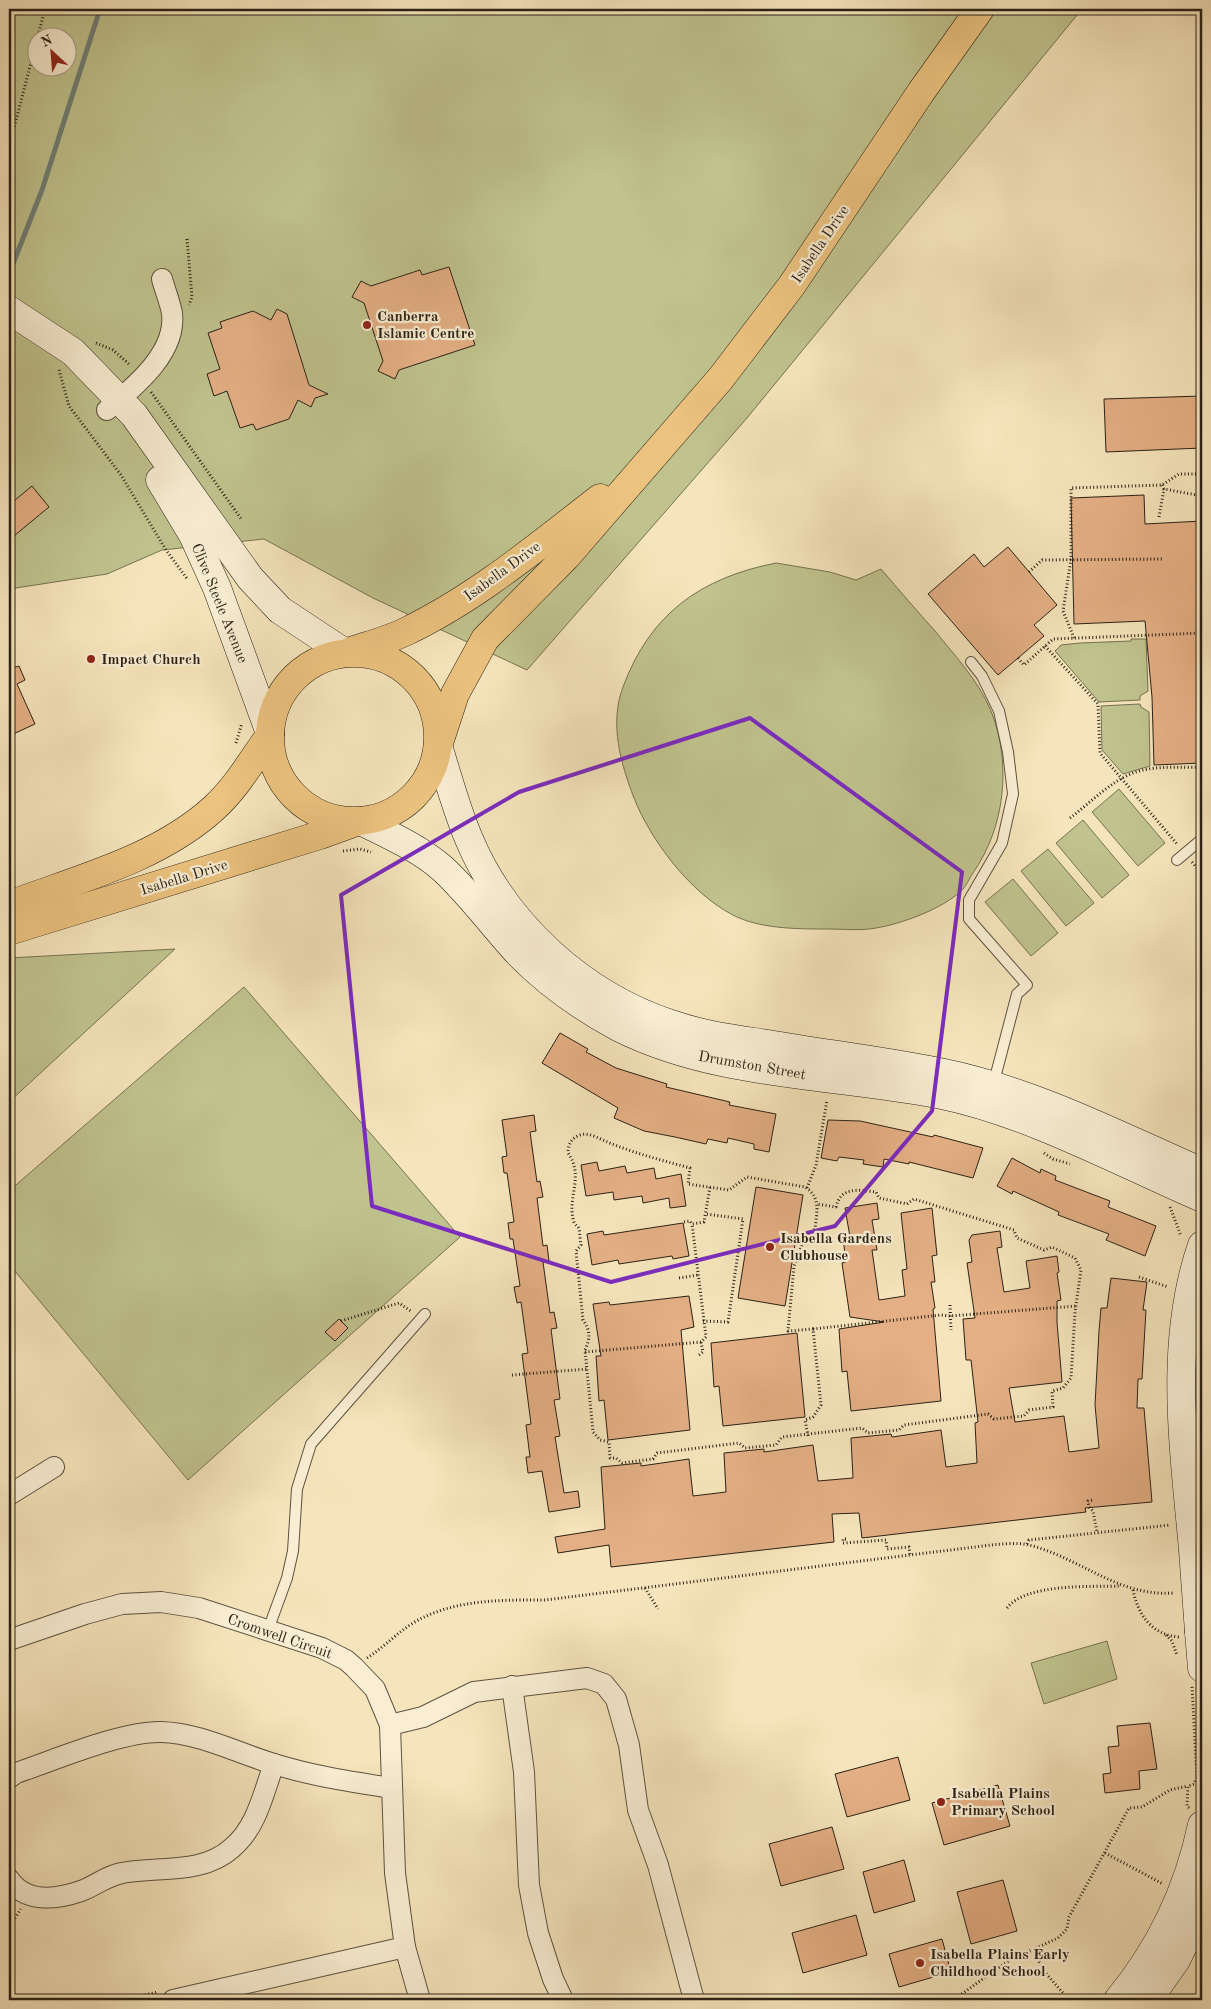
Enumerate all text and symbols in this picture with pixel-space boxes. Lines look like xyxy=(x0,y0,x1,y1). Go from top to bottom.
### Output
north arrow xyxy=(28,28,78,78)
text: N xyxy=(39,32,55,50)
street label: Isabella Drive xyxy=(790,203,853,286)
place label: Canberra Islamic Centre xyxy=(377,310,474,342)
marker: Canberra Islamic Centre xyxy=(361,319,373,331)
street label: Isabella Drive xyxy=(462,540,544,605)
street label: Clive Steele Avenue xyxy=(188,542,250,666)
marker: Impact Church xyxy=(85,653,97,665)
place label: Impact Church xyxy=(101,653,201,668)
street label: Isabella Drive xyxy=(139,858,230,899)
street label: Drumston Street xyxy=(697,1050,807,1083)
place label: Isabella Gardens Clubhouse xyxy=(780,1232,892,1264)
marker: Isabella Gardens Clubhouse xyxy=(764,1241,776,1253)
street label: Cromwell Circuit xyxy=(225,1612,334,1662)
place label: Isabella Plains Primary School xyxy=(951,1787,1056,1819)
marker: Isabella Plains Primary School xyxy=(935,1796,947,1808)
place label: Isabella Plains Early Childhood School xyxy=(930,1948,1070,1980)
marker: Isabella Plains Early Childhood School xyxy=(914,1957,926,1969)

